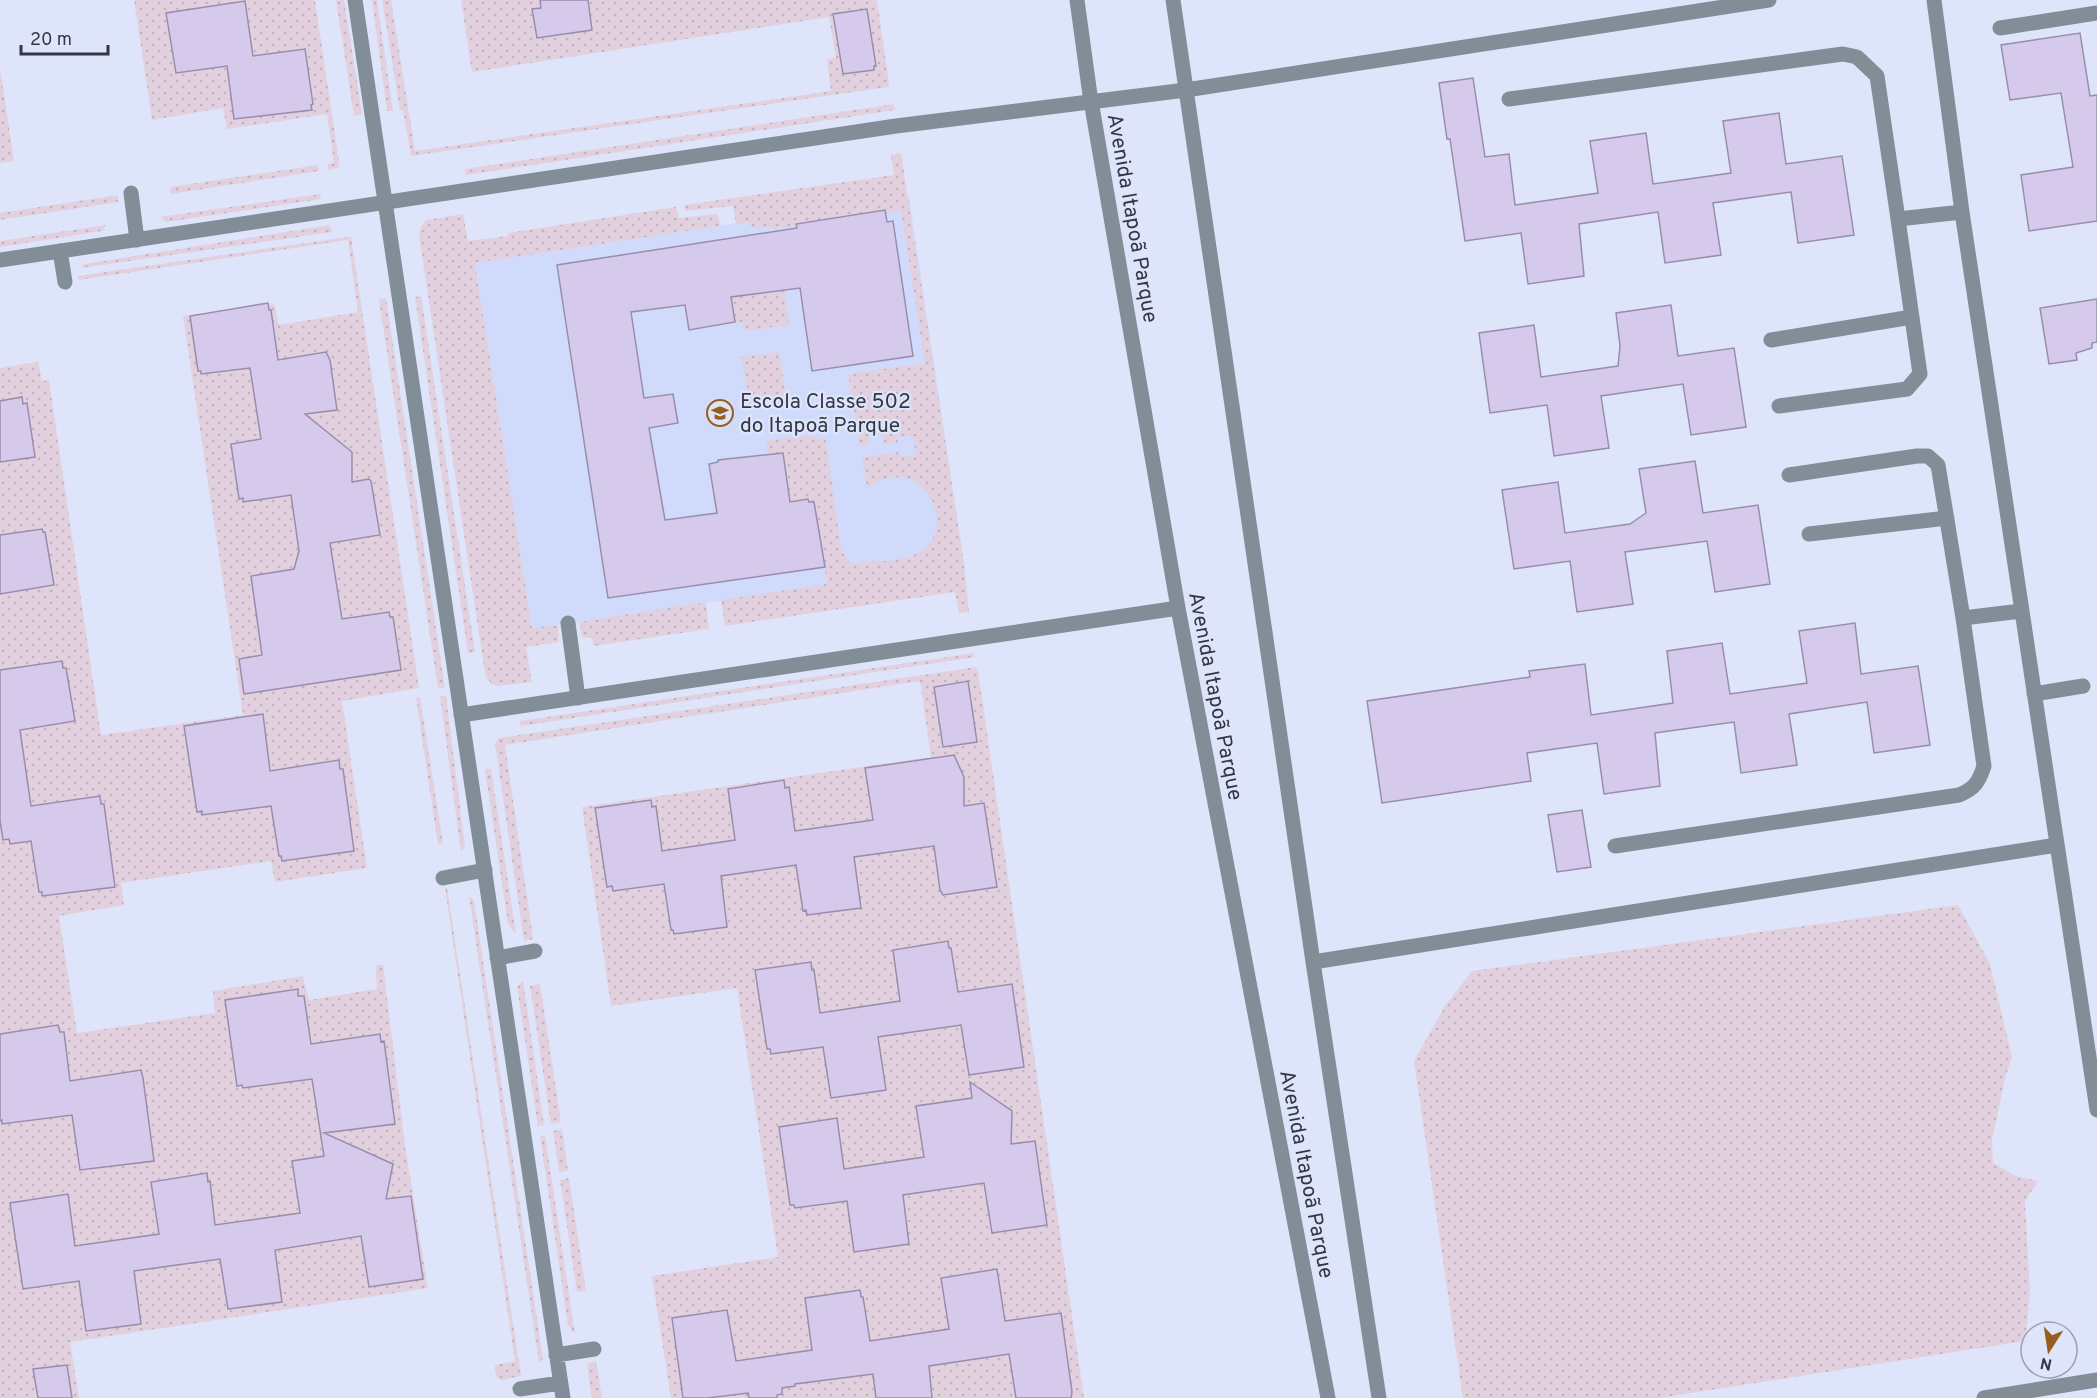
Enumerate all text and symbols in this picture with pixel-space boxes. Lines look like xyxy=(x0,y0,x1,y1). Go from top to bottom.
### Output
scale bar xyxy=(21,18,108,56)
text: 20 m xyxy=(30,29,72,52)
street label: Avenida Itapoã Parque xyxy=(1100,112,1163,325)
place label: Escola Classe 502 do Itapoã Parque xyxy=(740,389,911,440)
school or university icon: Escola Classe 502 do Itapoã Parque xyxy=(705,398,735,428)
street label: Avenida Itapoã Parque xyxy=(1181,590,1248,803)
street label: Avenida Itapoã Parque xyxy=(1272,1068,1339,1281)
north arrow xyxy=(2019,1320,2079,1380)
text: N xyxy=(2039,1352,2054,1374)

